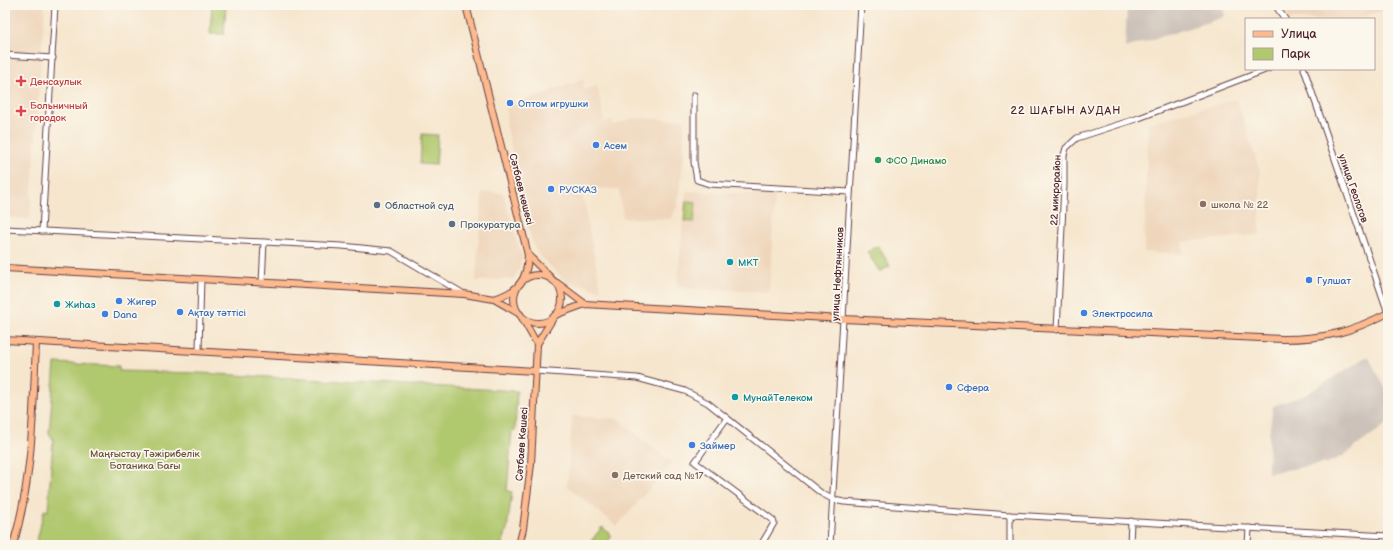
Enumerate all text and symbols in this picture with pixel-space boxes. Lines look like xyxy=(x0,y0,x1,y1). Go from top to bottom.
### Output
legend xyxy=(1245,18,1375,70)
text: Улица xyxy=(1281,27,1317,42)
text: Парк xyxy=(1281,47,1311,62)
marker: Денсаулык xyxy=(15,75,27,87)
place label: Денсаулык xyxy=(30,76,83,88)
marker: Оптом игрушки xyxy=(505,98,515,108)
place label: Оптом игрушки xyxy=(518,98,588,110)
place label: Больничный городок xyxy=(30,100,88,124)
district label: 22 ШАҒЫН АУДАН xyxy=(1011,104,1121,117)
marker: Больничный городок xyxy=(15,105,27,117)
marker: Асем xyxy=(591,140,601,150)
place label: Асем xyxy=(603,140,627,152)
street label: Сәтбаев көшесі xyxy=(506,152,536,226)
street label: улица Геологов xyxy=(1336,153,1371,225)
street label: 22 микрорайон xyxy=(1048,154,1064,226)
marker: ФСО Динамо xyxy=(873,155,883,165)
place label: ФСО Динамо xyxy=(886,155,946,167)
marker: РУСКАЗ xyxy=(546,184,556,194)
place label: РУСКАЗ xyxy=(559,184,597,196)
marker: школа № 22 xyxy=(1198,199,1208,209)
place label: школа № 22 xyxy=(1211,199,1269,211)
marker: Областной суд xyxy=(372,200,382,210)
place label: Областной суд xyxy=(385,200,454,212)
marker: Прокуратура xyxy=(447,219,457,229)
place label: Прокуратура xyxy=(460,219,521,231)
street label: улица Нефтянников xyxy=(830,226,846,321)
marker: МКТ xyxy=(725,257,735,267)
place label: МКТ xyxy=(738,257,759,269)
marker: Гулшат xyxy=(1304,275,1314,285)
place label: Гулшат xyxy=(1317,275,1351,287)
marker: Жигер xyxy=(114,296,124,306)
place label: Жигер xyxy=(127,296,157,308)
marker: Жиhаз xyxy=(52,299,62,309)
place label: Жиhаз xyxy=(65,299,96,311)
marker: Ақтау тәттісі xyxy=(175,307,185,317)
place label: Ақтау тәттісі xyxy=(187,307,246,319)
marker: Электросила xyxy=(1079,308,1089,318)
place label: Электросила xyxy=(1092,308,1153,320)
marker: Dana xyxy=(100,309,110,319)
place label: Dana xyxy=(113,309,137,321)
marker: Сфера xyxy=(944,382,954,392)
place label: Сфера xyxy=(957,382,989,394)
marker: МунайТелеком xyxy=(730,392,740,402)
place label: МунайТелеком xyxy=(743,392,813,404)
street label: Сәтбаев Көшесі xyxy=(513,407,531,482)
marker: Займер xyxy=(687,440,697,450)
place label: Займер xyxy=(700,440,736,452)
park label: Маңғыстау Тәжірибелік Ботаника Бағы xyxy=(90,448,201,472)
marker: Детский сад №17 xyxy=(610,470,620,480)
place label: Детский сад №17 xyxy=(623,470,704,482)

